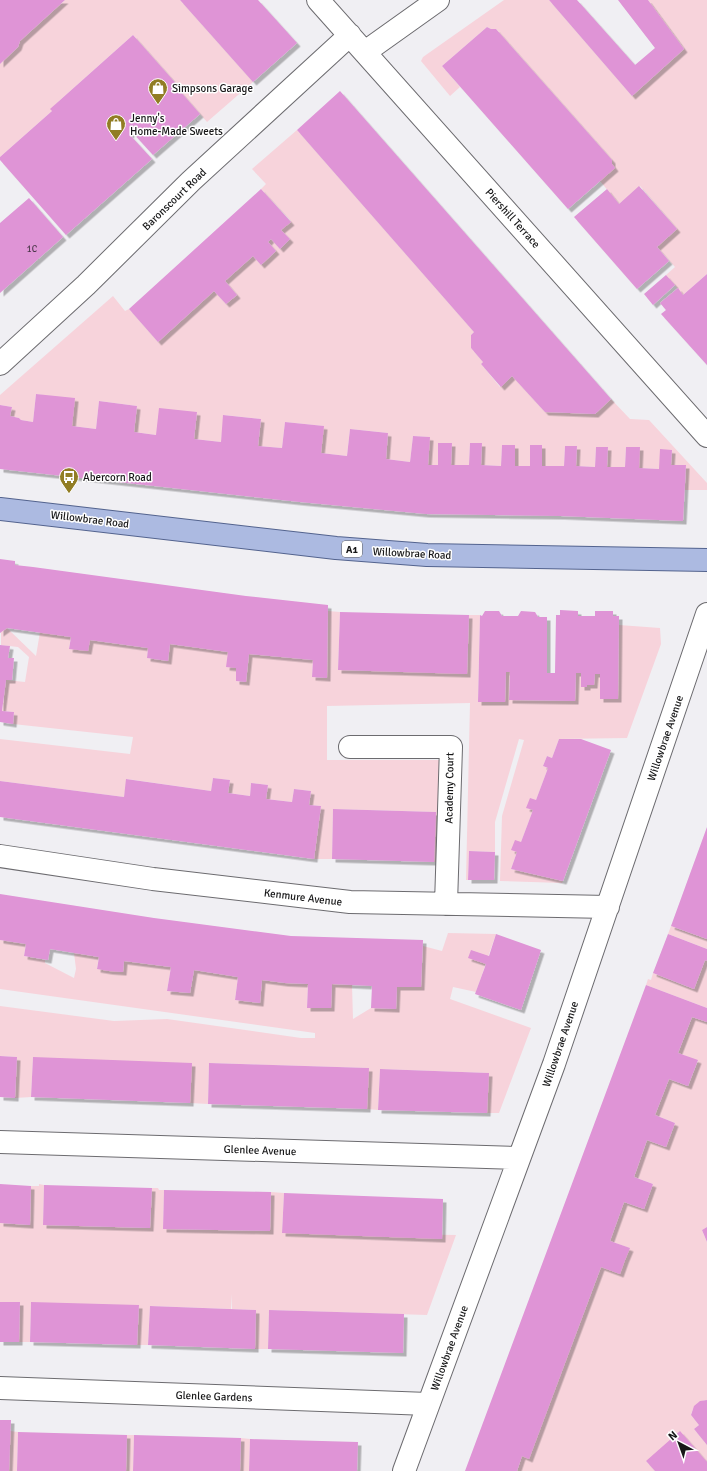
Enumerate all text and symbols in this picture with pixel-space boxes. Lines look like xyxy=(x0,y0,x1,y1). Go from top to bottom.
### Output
shop icon: Simpsons Garage xyxy=(147,77,169,105)
place label: Simpsons Garage xyxy=(172,82,253,95)
place label: Jenny's Home-Made Sweets xyxy=(130,112,223,138)
shop icon: Jenny's Home-Made Sweets xyxy=(105,113,127,141)
street label: Baronscourt Road xyxy=(140,166,209,233)
street label: Piershill Terrace xyxy=(483,186,543,251)
house number: 1C xyxy=(27,244,38,255)
bus stop icon: Abercorn Road xyxy=(58,466,80,494)
place label: Abercorn Road xyxy=(83,471,152,484)
street label: Willowbrae Road xyxy=(50,508,130,531)
road number: A1 xyxy=(342,541,362,557)
street label: Willowbrae Road xyxy=(372,545,452,562)
street label: Willowbrae Avenue xyxy=(645,694,686,783)
street label: Academy Court xyxy=(442,752,457,824)
street label: Kenmure Avenue xyxy=(263,886,343,909)
street label: Willowbrae Avenue xyxy=(540,1000,581,1089)
street label: Glenlee Avenue xyxy=(223,1143,297,1158)
street label: Willowbrae Avenue xyxy=(428,1304,471,1393)
street label: Glenlee Gardens xyxy=(175,1389,253,1404)
north arrow xyxy=(659,1423,699,1463)
text: N xyxy=(666,1428,680,1443)

